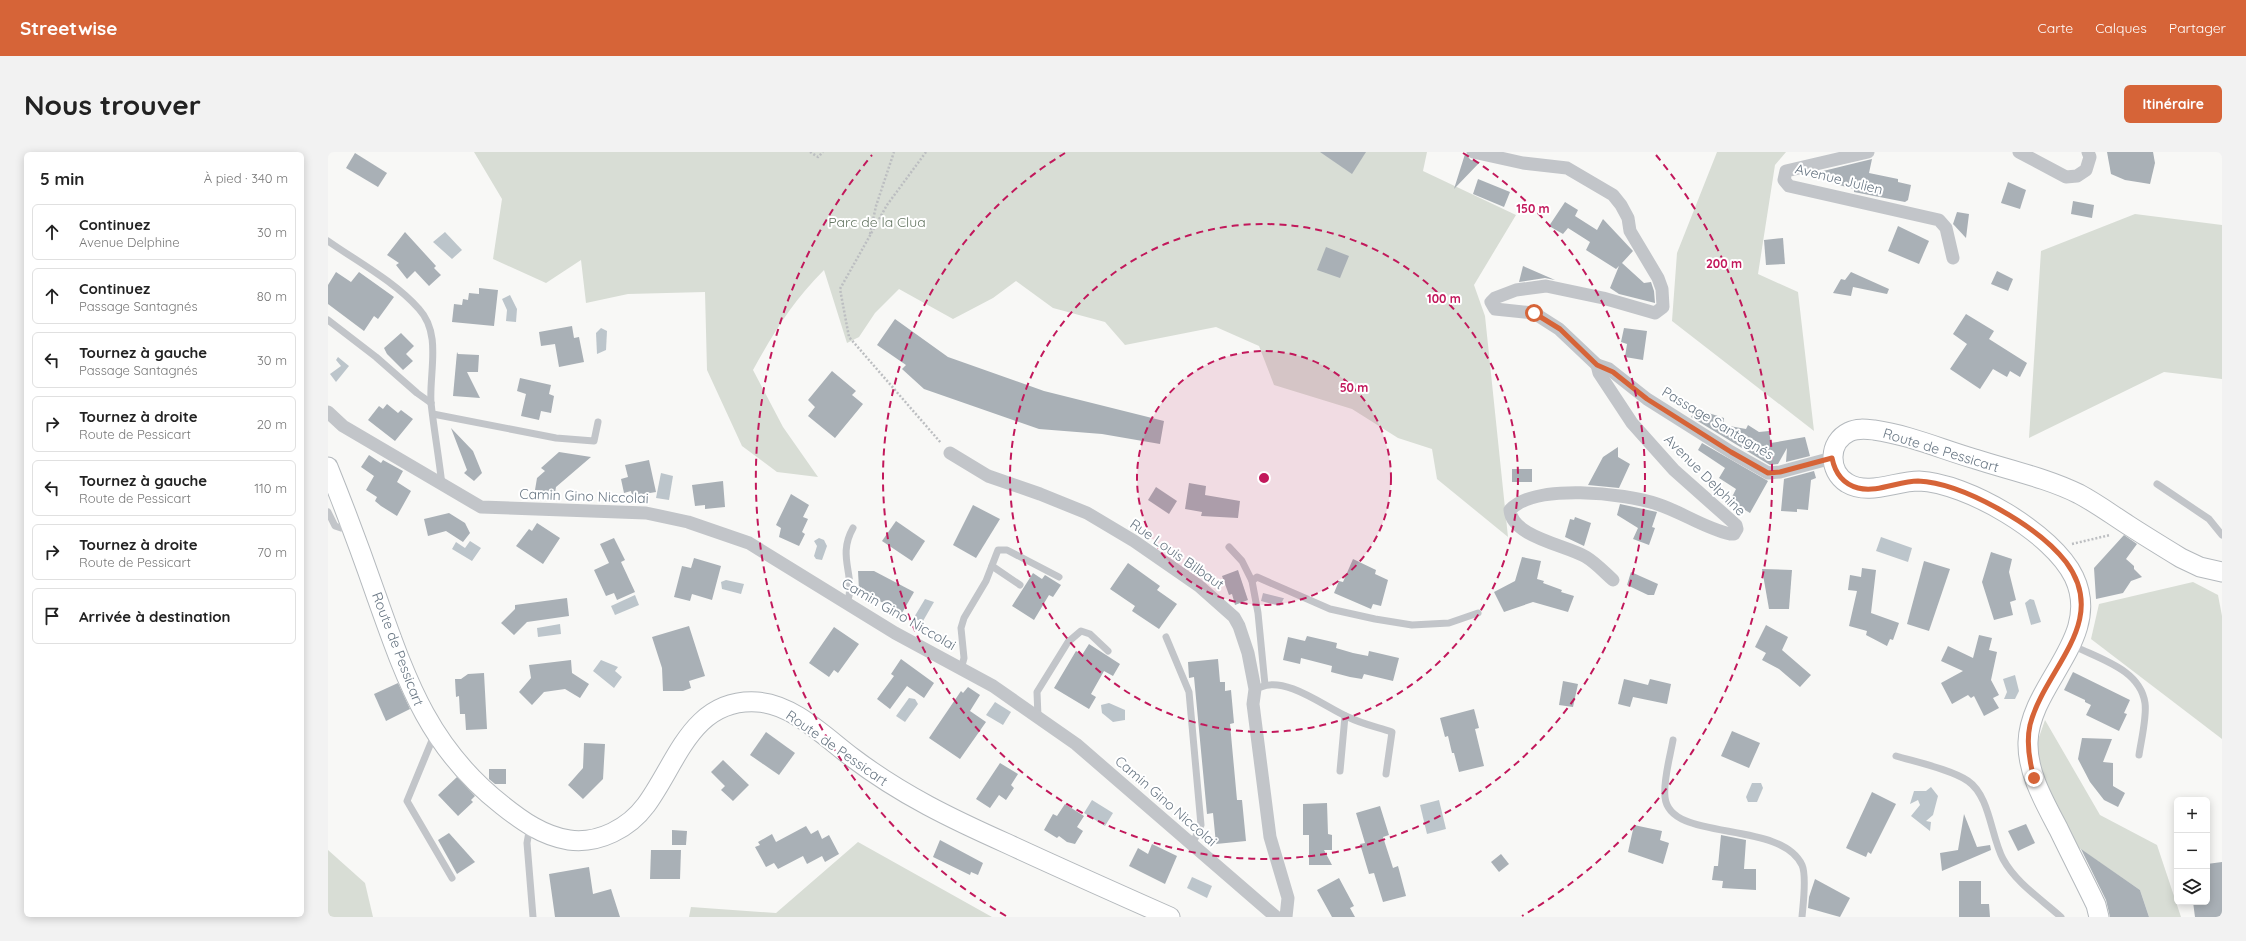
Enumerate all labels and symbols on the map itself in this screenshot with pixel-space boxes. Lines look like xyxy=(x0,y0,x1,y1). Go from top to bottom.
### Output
street label: Avenue Julien xyxy=(1793,159,1885,199)
text: 150 m xyxy=(1516,201,1550,216)
park label: Parc de la Clua xyxy=(828,213,926,231)
text: 200 m xyxy=(1706,256,1742,271)
text: 100 m xyxy=(1427,291,1461,306)
route start xyxy=(1525,304,1543,322)
text: 50 m xyxy=(1340,380,1368,395)
street label: Passage Santagnés xyxy=(1659,382,1777,464)
street label: Route de Pessicart xyxy=(1881,424,2001,476)
street label: Avenue Delphine xyxy=(1660,430,1750,520)
centre of rings xyxy=(1257,471,1271,485)
street label: Camin Gino Niccolai xyxy=(519,485,649,507)
street label: Rue Louis Bilbaut xyxy=(1126,515,1228,593)
street label: Camin Gino Niccolai xyxy=(839,574,959,654)
street label: Route de Pessicart xyxy=(368,590,428,709)
street label: Route de Pessicart xyxy=(782,706,892,790)
street label: Camin Gino Niccolai xyxy=(1111,752,1221,850)
route end xyxy=(2025,769,2043,787)

